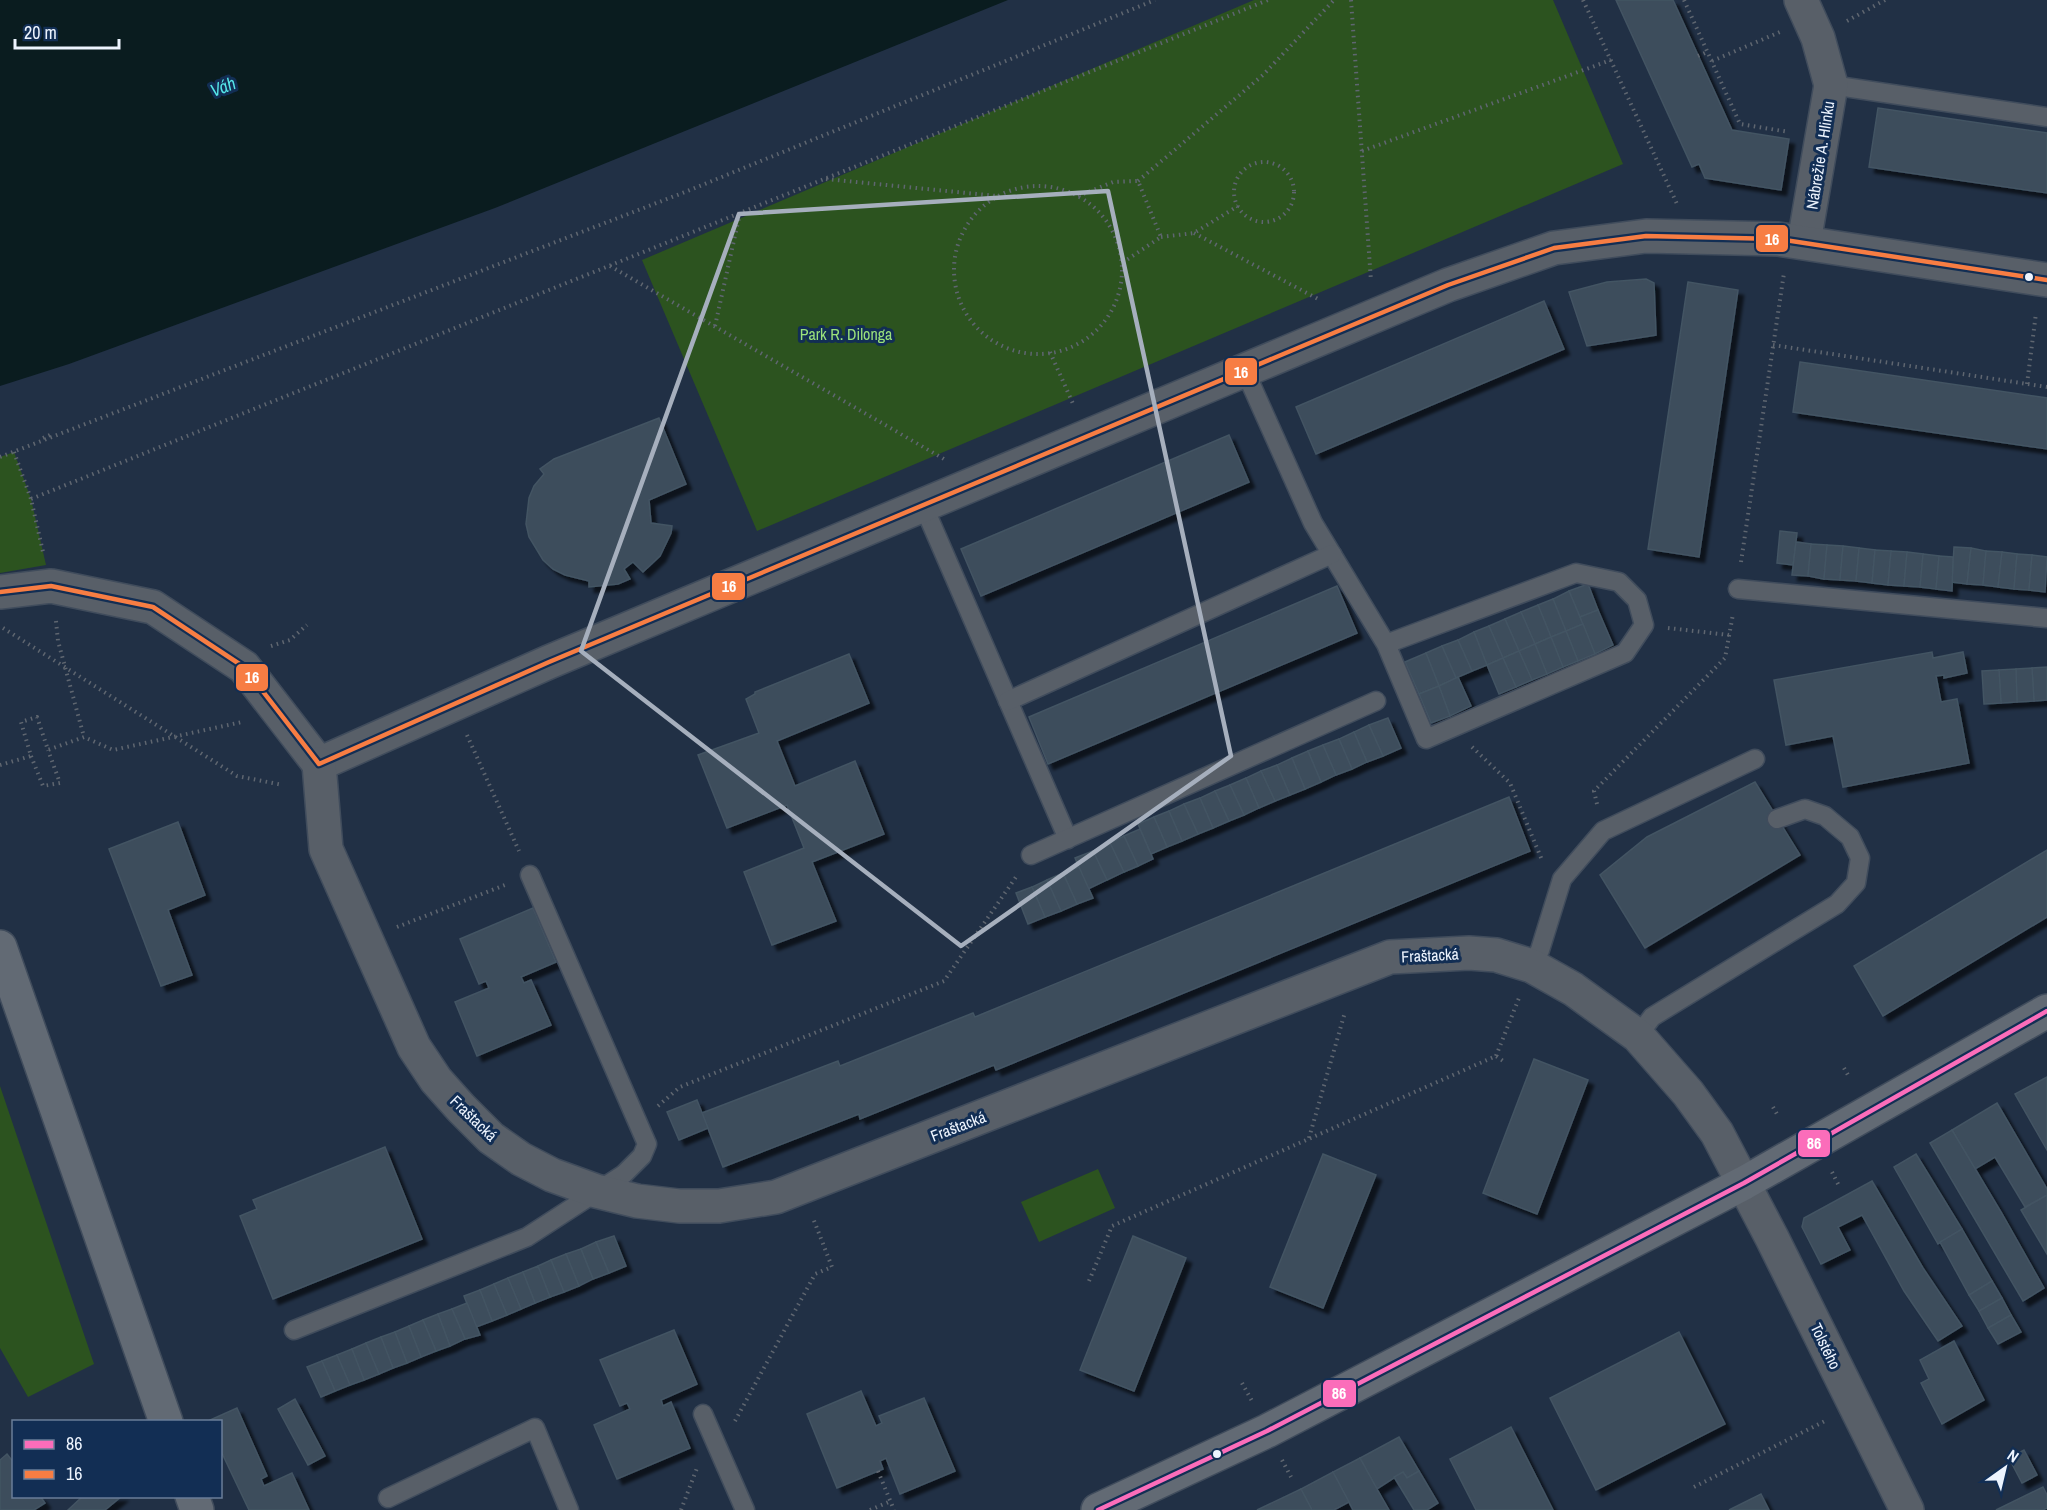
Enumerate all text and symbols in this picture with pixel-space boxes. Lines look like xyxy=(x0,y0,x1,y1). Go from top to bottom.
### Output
scale bar xyxy=(15,12,118,50)
text: 20 m xyxy=(24,20,57,45)
water label: Váh xyxy=(206,70,239,103)
street label: Nábrežie A. Hlinku xyxy=(1801,99,1839,211)
line badge: 16 xyxy=(1755,224,1789,253)
text: 16 xyxy=(1765,228,1779,250)
unlabelled marker xyxy=(2023,271,2035,283)
park label: Park R. Dilonga xyxy=(800,323,893,345)
line badge: 16 xyxy=(1224,357,1258,386)
text: 16 xyxy=(1234,361,1248,383)
line badge: 16 xyxy=(711,572,746,601)
text: 16 xyxy=(722,575,736,597)
line badge: 16 xyxy=(235,663,269,692)
text: 16 xyxy=(245,666,259,688)
street label: Fraštacká xyxy=(1401,942,1460,967)
street label: Fraštacká xyxy=(446,1090,503,1146)
street label: Fraštacká xyxy=(927,1105,989,1147)
line badge: 86 xyxy=(1797,1129,1831,1158)
text: 86 xyxy=(1807,1132,1821,1154)
street label: Tolstého xyxy=(1805,1319,1847,1373)
line badge: 86 xyxy=(1322,1379,1357,1408)
text: 86 xyxy=(1332,1382,1346,1404)
legend xyxy=(12,1420,222,1498)
text: 86 xyxy=(66,1431,82,1456)
north arrow xyxy=(1975,1438,2035,1498)
text: N xyxy=(2003,1444,2023,1467)
unlabelled marker xyxy=(1211,1448,1223,1460)
text: 16 xyxy=(66,1461,82,1486)

